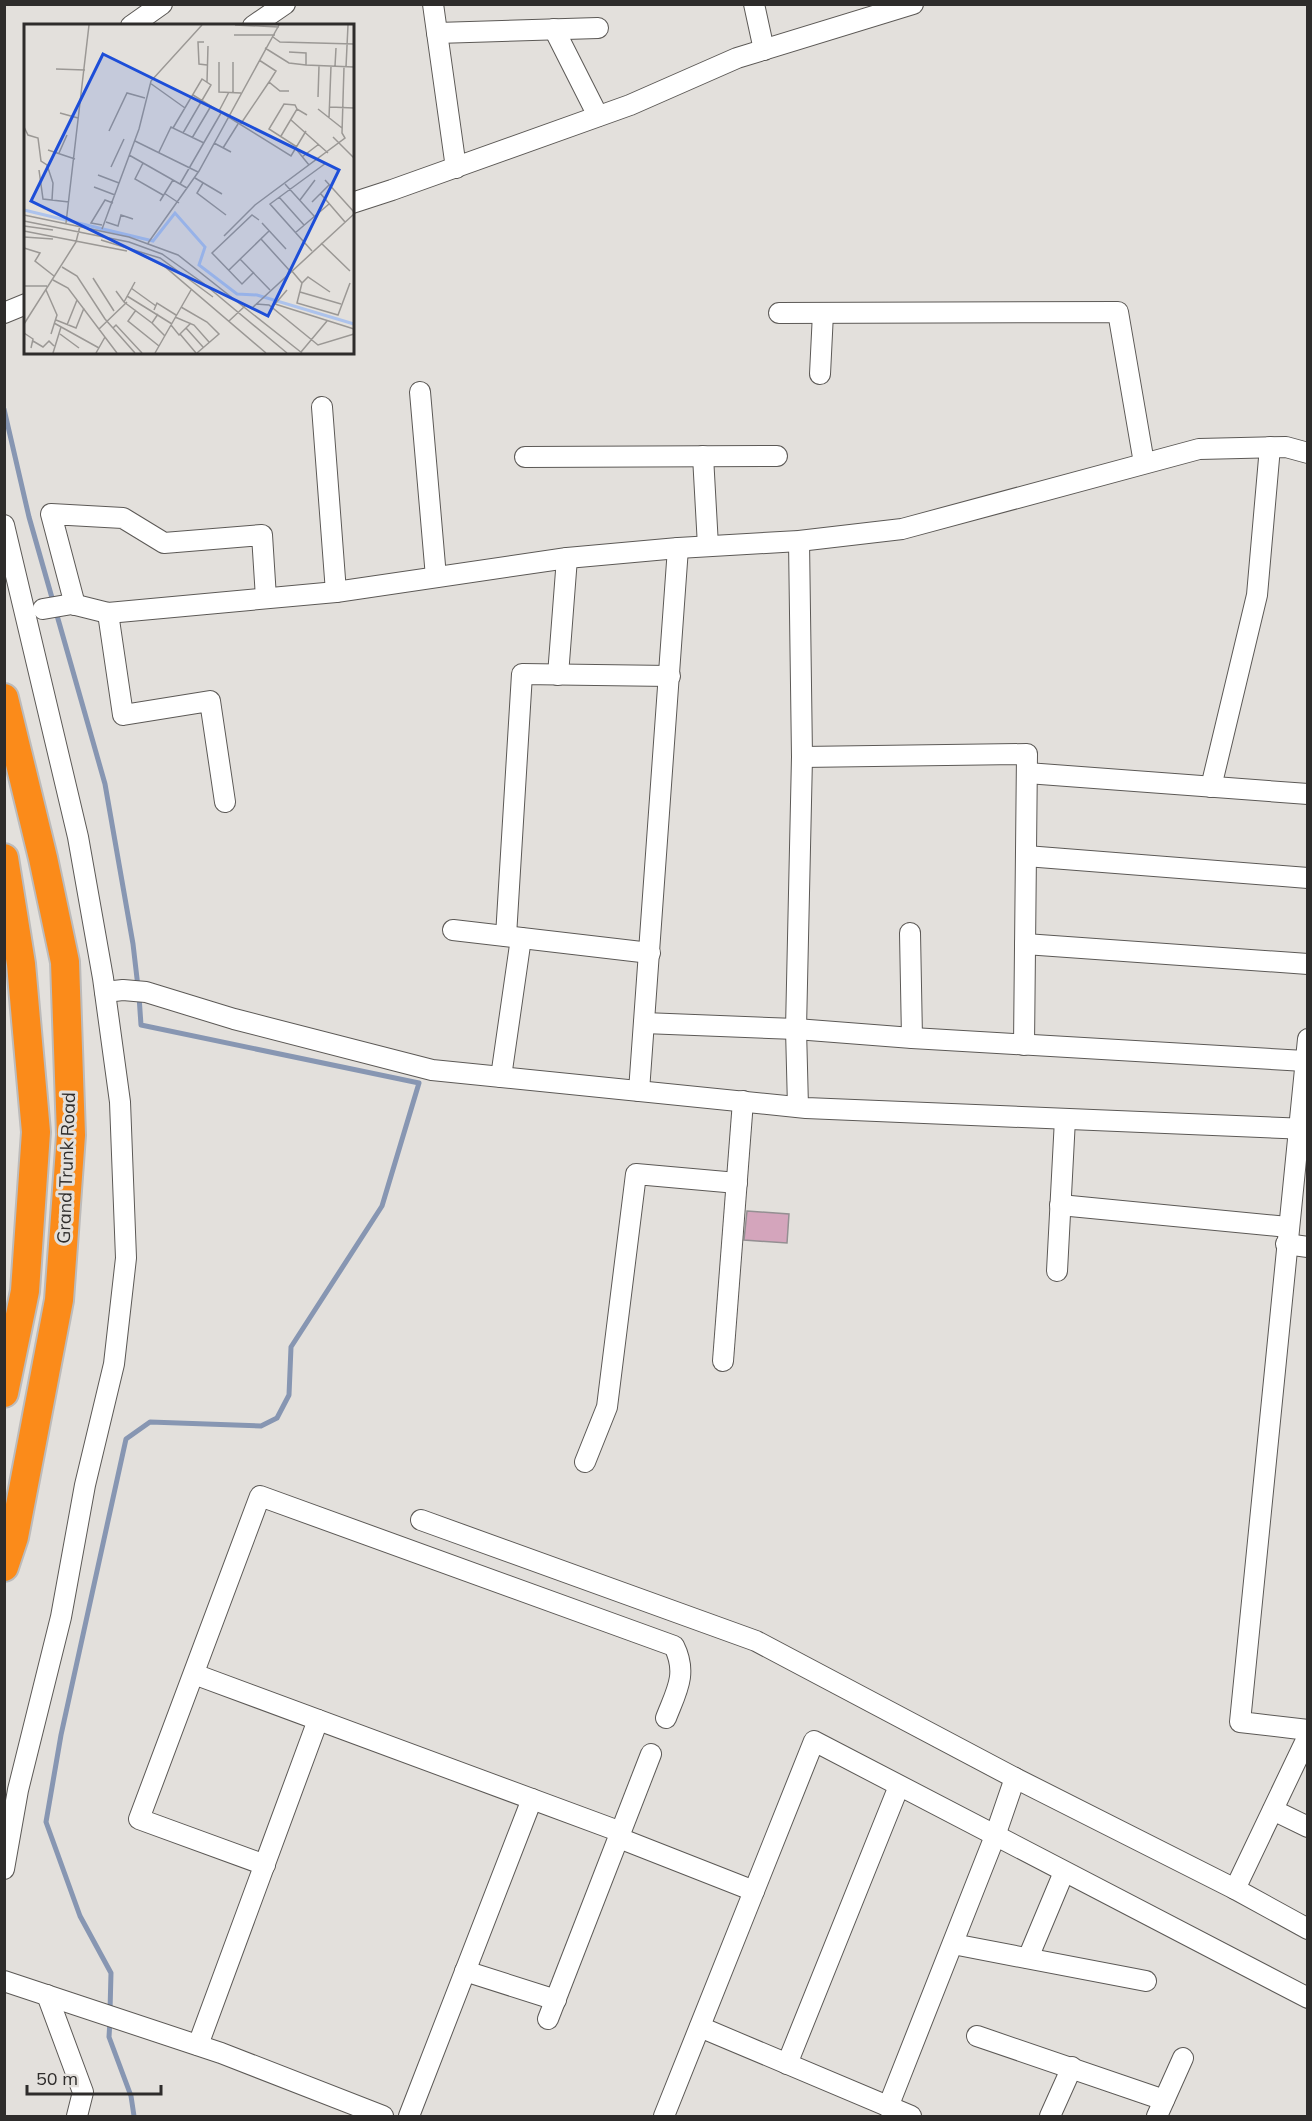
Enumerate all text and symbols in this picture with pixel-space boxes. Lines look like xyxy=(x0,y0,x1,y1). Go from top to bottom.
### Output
inset map xyxy=(24,24,354,354)
street label: Grand Trunk Road xyxy=(52,1092,80,1244)
scale bar xyxy=(27,2058,160,2096)
text: 50 m xyxy=(36,2067,78,2090)

